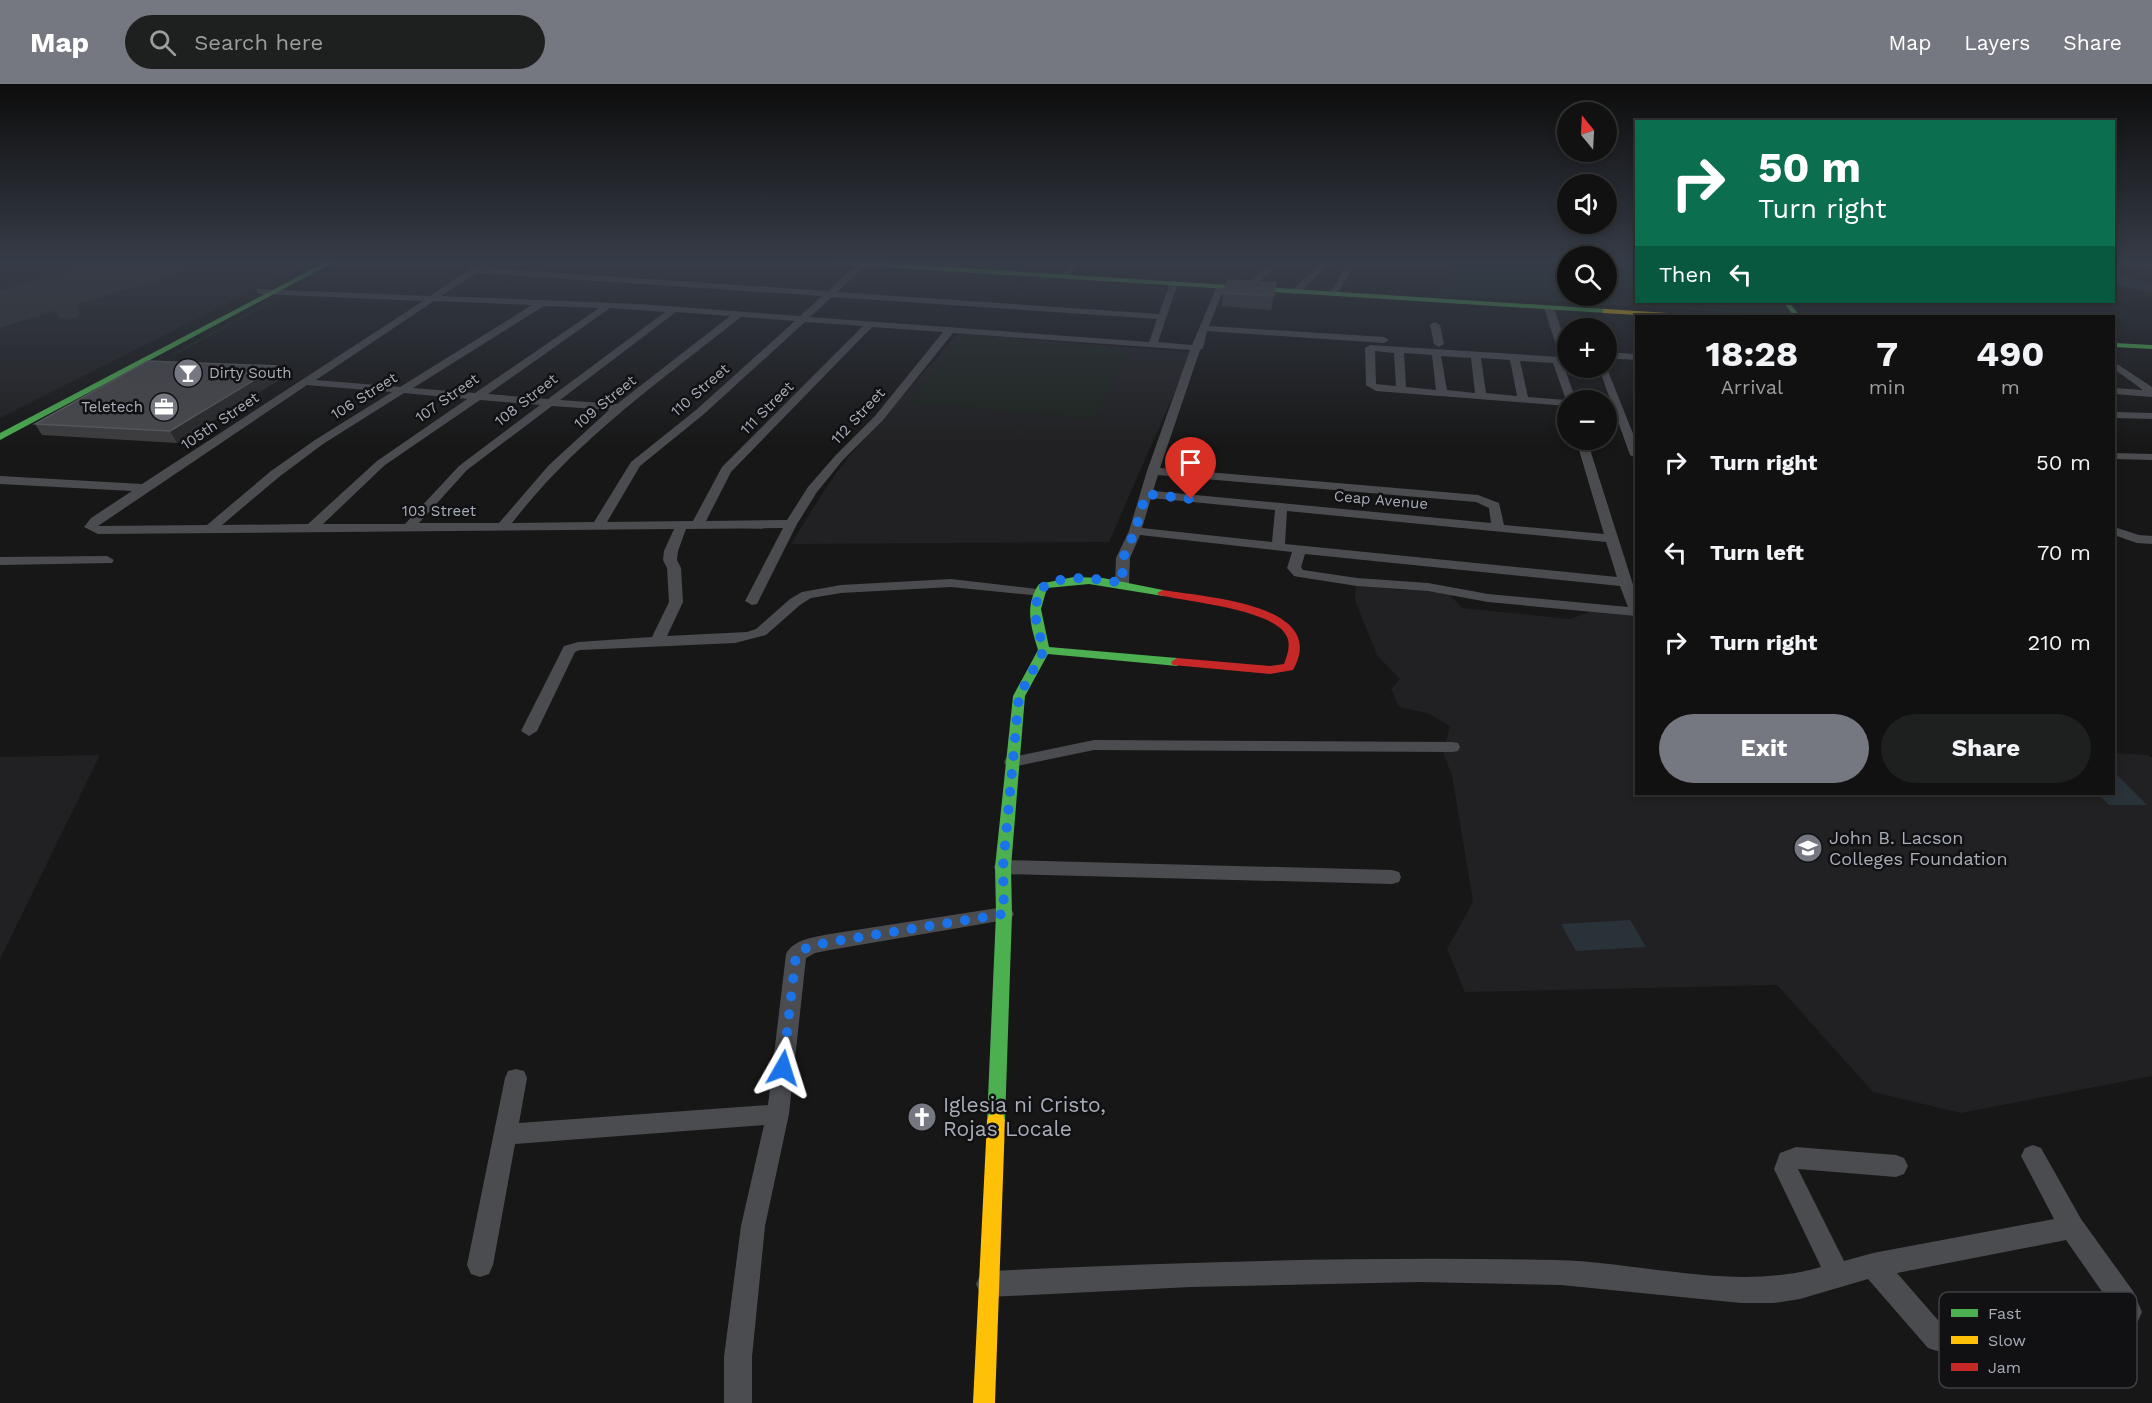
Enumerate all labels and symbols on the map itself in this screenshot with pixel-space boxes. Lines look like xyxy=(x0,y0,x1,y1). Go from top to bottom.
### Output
north arrow xyxy=(1557,102,1617,162)
bar icon: Dirty South xyxy=(172,357,204,389)
street label: 110 Street xyxy=(667,359,733,420)
place label: Dirty South xyxy=(209,364,292,382)
street label: 106 Street xyxy=(328,368,401,423)
street label: 107 Street xyxy=(412,369,483,426)
street label: 108 Street xyxy=(491,369,562,430)
street label: 109 Street xyxy=(570,371,640,433)
street label: 111 Street xyxy=(737,377,798,438)
street label: 112 Street xyxy=(827,383,889,448)
street label: 105th Street xyxy=(178,388,263,454)
office icon: Teletech xyxy=(148,391,180,423)
place label: Teletech xyxy=(81,398,143,416)
pin xyxy=(1165,437,1216,499)
street label: Ceap Avenue xyxy=(1333,487,1429,513)
street label: 103 Street xyxy=(402,502,477,520)
place label: John B. Lacson Colleges Foundation xyxy=(1829,827,2008,869)
school or university icon: John B. Lacson Colleges Foundation xyxy=(1792,832,1824,864)
position arrow xyxy=(751,1036,815,1100)
place label: Iglesia ni Cristo, Rojas Locale xyxy=(943,1092,1106,1141)
church icon: Iglesia ni Cristo, Rojas Locale xyxy=(906,1101,938,1133)
legend xyxy=(1939,1292,2137,1388)
text: Fast xyxy=(1988,1304,2021,1323)
text: Slow xyxy=(1988,1331,2026,1350)
text: Jam xyxy=(1988,1358,2021,1377)

